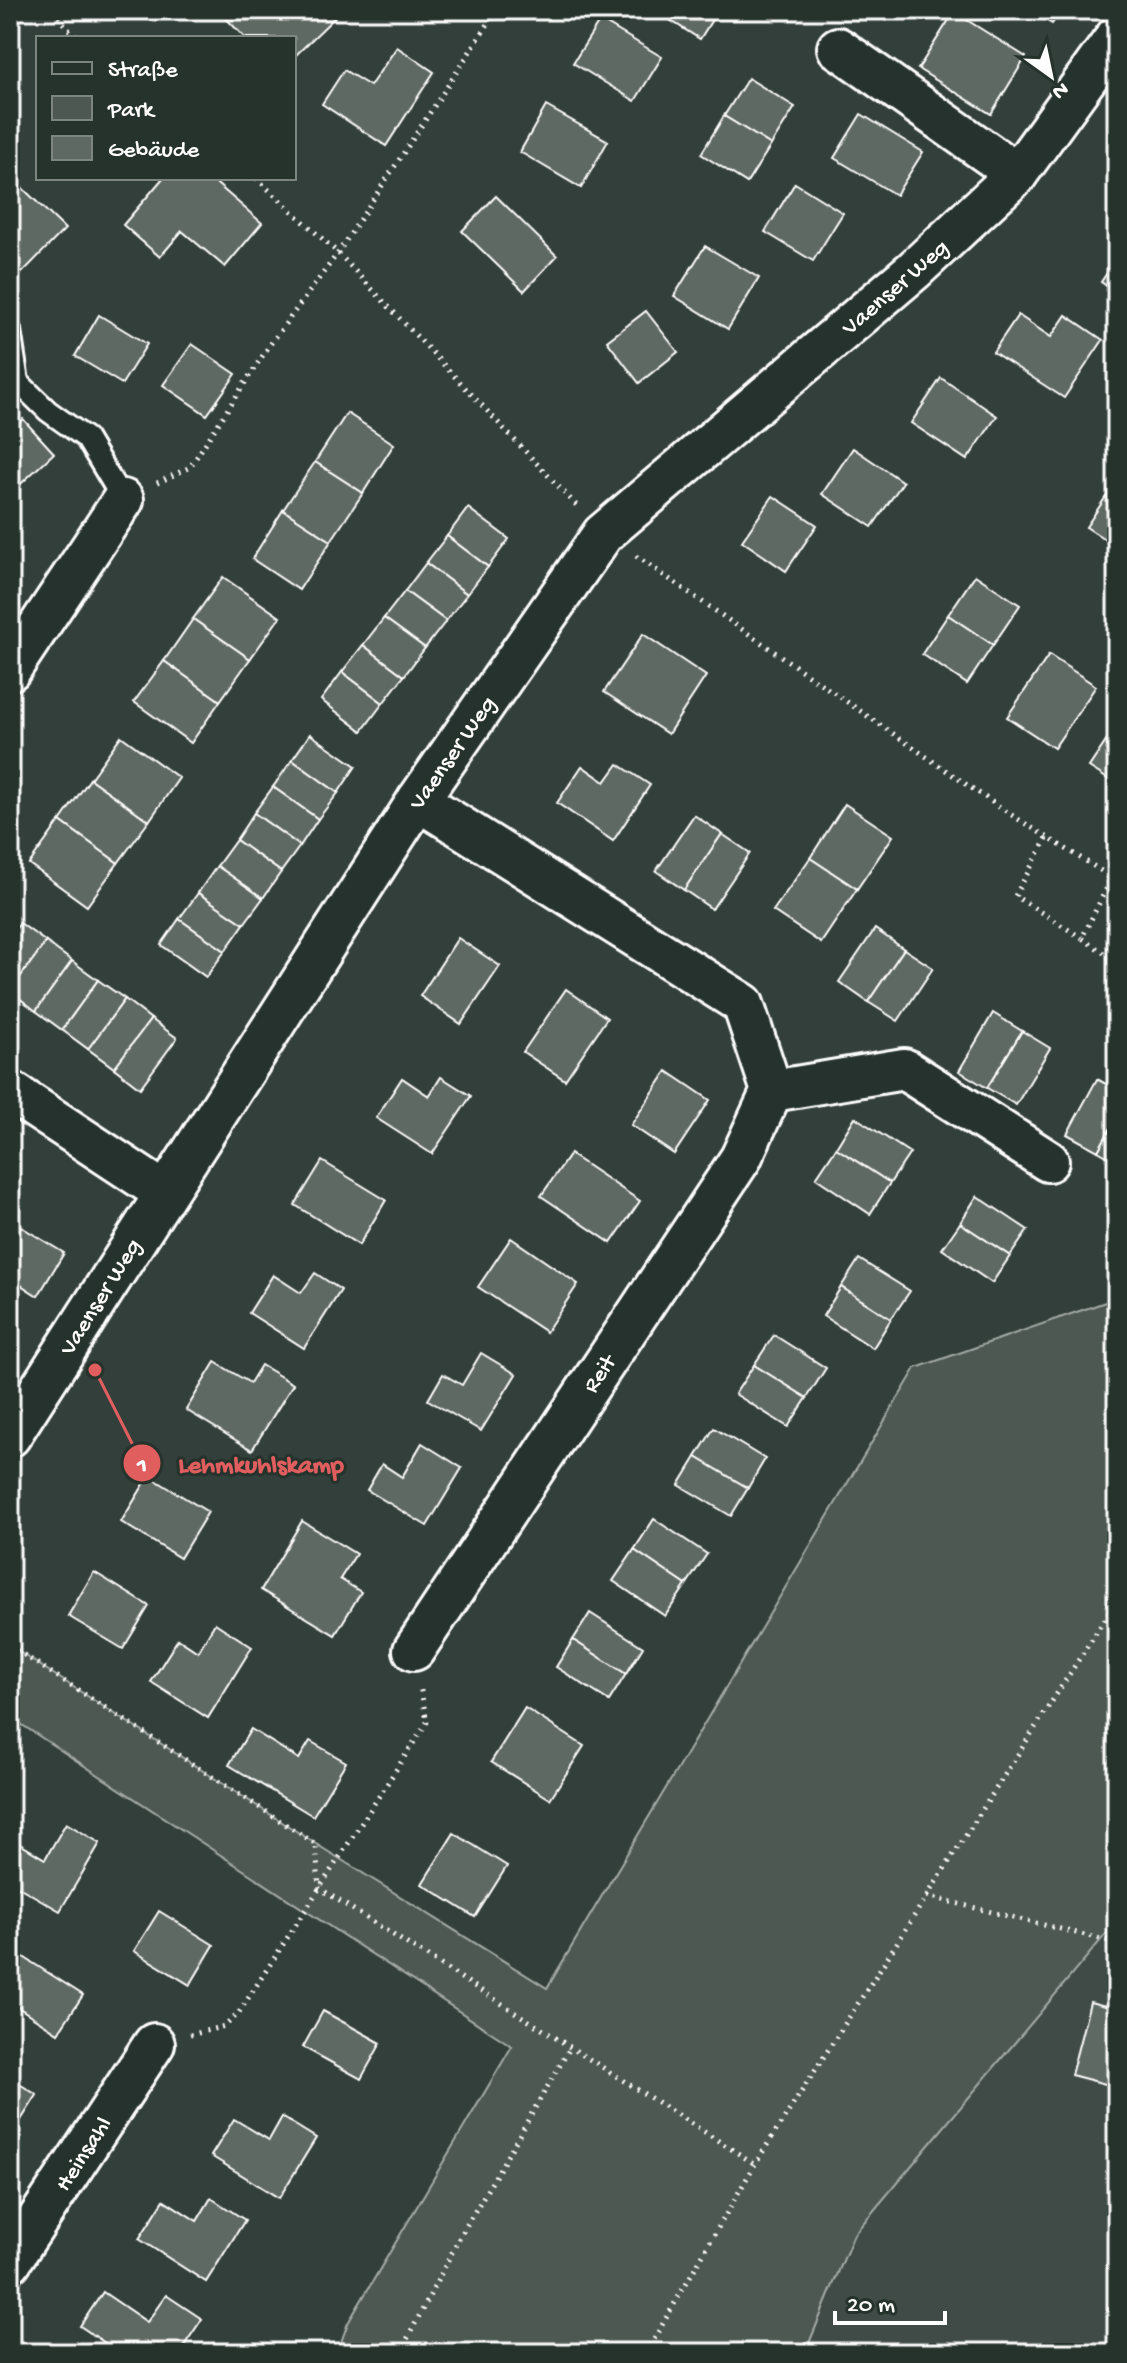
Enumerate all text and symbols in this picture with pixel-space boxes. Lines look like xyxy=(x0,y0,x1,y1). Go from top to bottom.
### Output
legend xyxy=(36,36,296,180)
north arrow xyxy=(1011,36,1091,116)
text: Straße xyxy=(108,57,178,86)
text: N xyxy=(1047,75,1073,104)
text: Park xyxy=(107,97,156,126)
text: Gebäude xyxy=(108,137,200,166)
street label: Vaenser Weg xyxy=(836,234,956,344)
street label: Vaenser Weg xyxy=(403,691,504,817)
street label: Vaenser Weg xyxy=(54,1234,149,1362)
street label: Reit xyxy=(578,1348,625,1400)
callout: Lehmkuhlskamp xyxy=(122,1438,359,1488)
text: 1 xyxy=(136,1452,147,1481)
text: Lehmkuhlskamp xyxy=(178,1452,344,1483)
street label: Heinsahl xyxy=(50,2112,120,2198)
scale bar xyxy=(835,2275,945,2325)
text: 20 m xyxy=(847,2292,895,2321)

